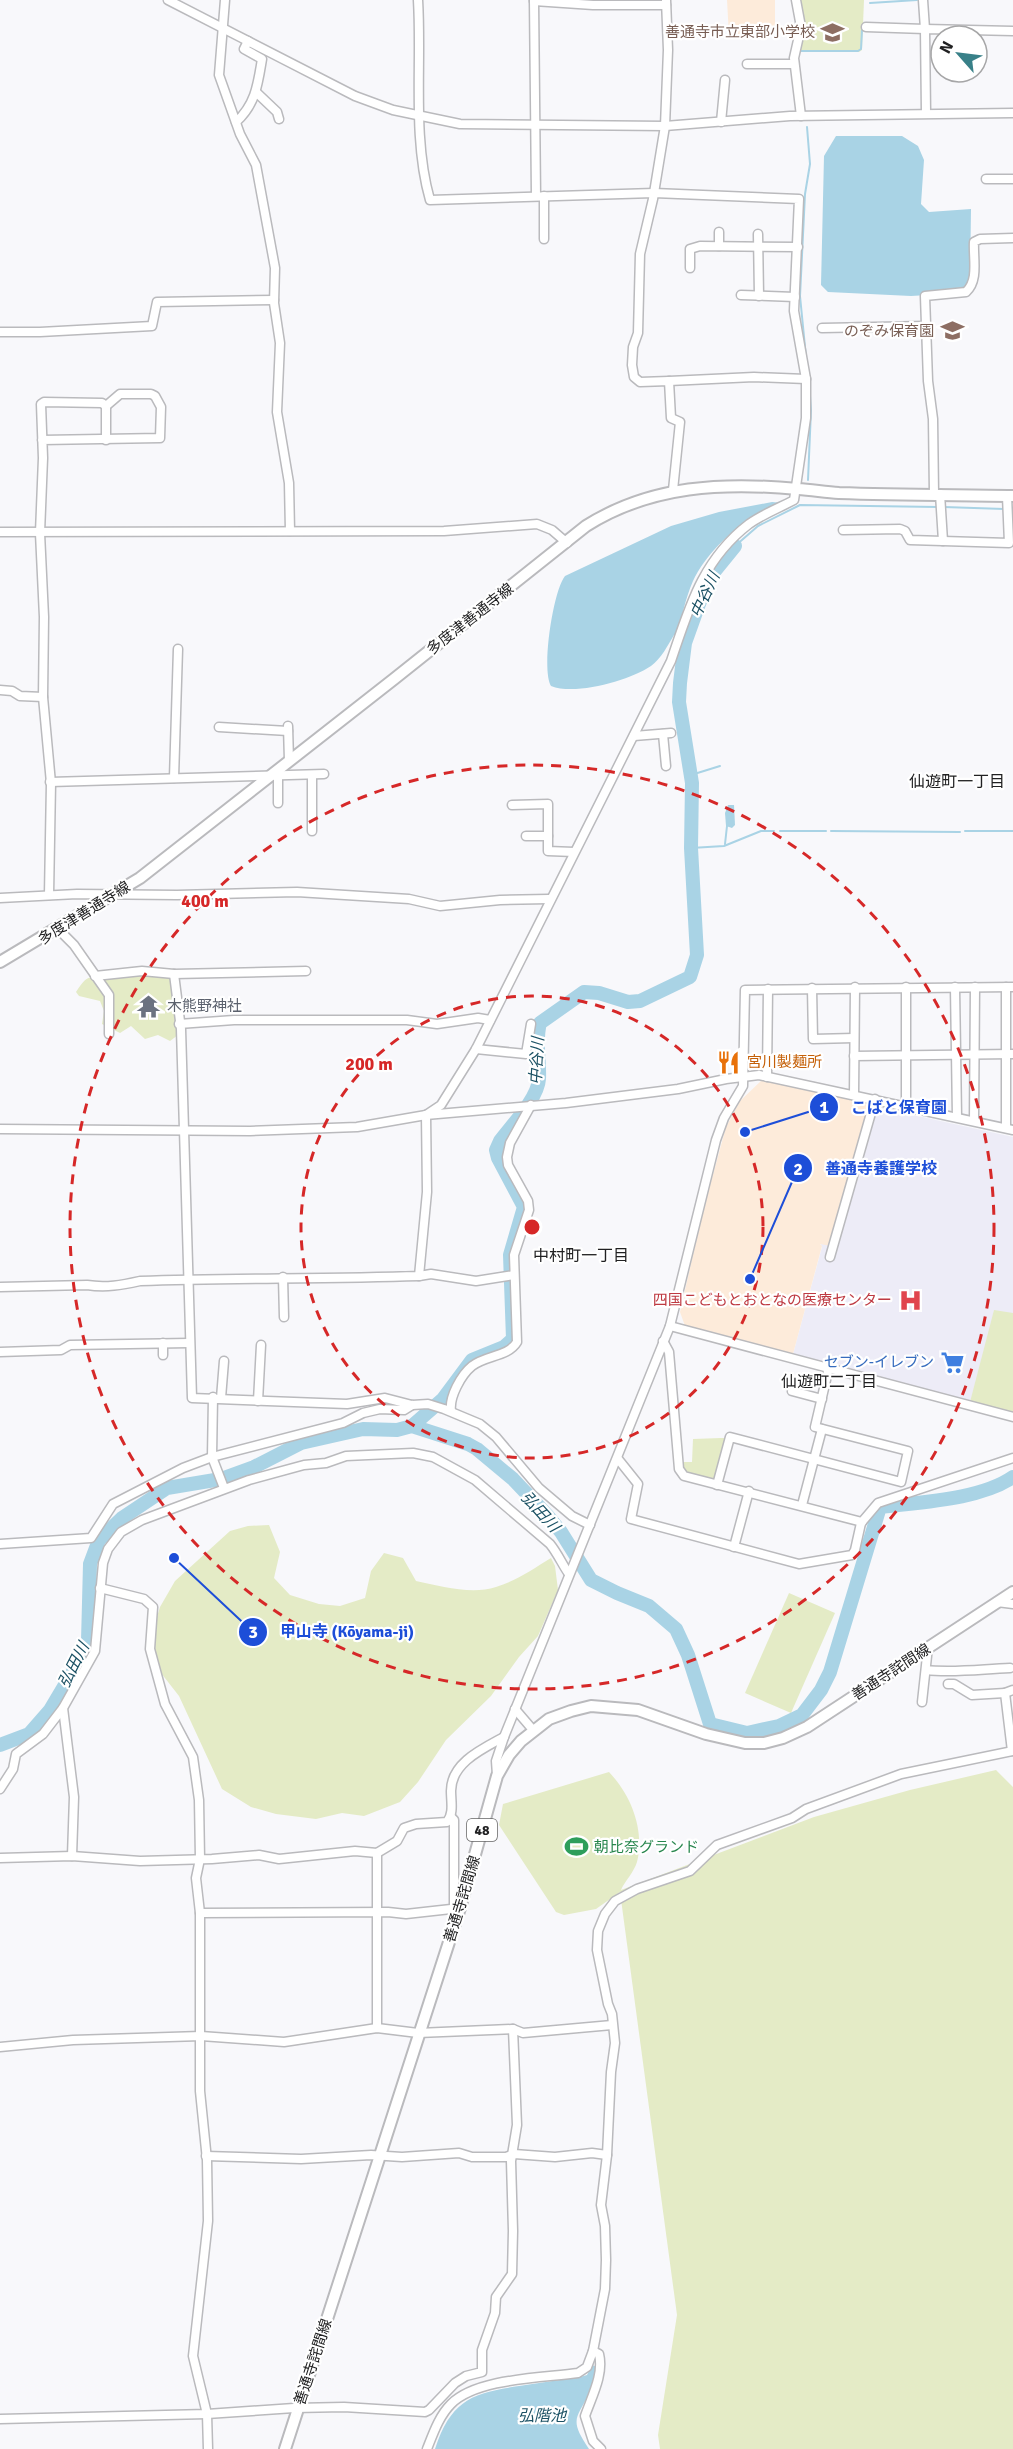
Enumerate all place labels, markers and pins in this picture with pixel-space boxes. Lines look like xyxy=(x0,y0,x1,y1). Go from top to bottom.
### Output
school or university icon: 善通寺市立東部小学校 xyxy=(820,19,846,45)
place label: 善通寺市立東部小学校 xyxy=(665,23,815,41)
school or university icon: のぞみ保育園 xyxy=(939,318,965,344)
place label: のぞみ保育園 xyxy=(844,322,934,340)
temple icon: 木熊野神社 xyxy=(136,993,162,1019)
place label: 木熊野神社 xyxy=(167,997,242,1015)
restaurant icon: 宮川製麺所 xyxy=(716,1049,742,1075)
place label: 宮川製麺所 xyxy=(747,1053,822,1071)
callout: こばと保育園 xyxy=(809,1090,959,1124)
callout: 善通寺養護学校 xyxy=(783,1151,949,1185)
centre of rings xyxy=(522,1217,542,1237)
hospital icon: 四国こどもとおとなの医療センター xyxy=(897,1287,923,1313)
place label: 四国こどもとおとなの医療センター xyxy=(653,1291,892,1309)
supermarket icon: セブン-イレブン xyxy=(939,1349,965,1375)
place label: セブン-イレブン xyxy=(824,1353,934,1371)
callout: 甲山寺 (Kōyama-ji) xyxy=(238,1615,426,1649)
sports icon: 朝比奈グランド xyxy=(563,1834,589,1860)
place label: 朝比奈グランド xyxy=(594,1838,699,1856)

